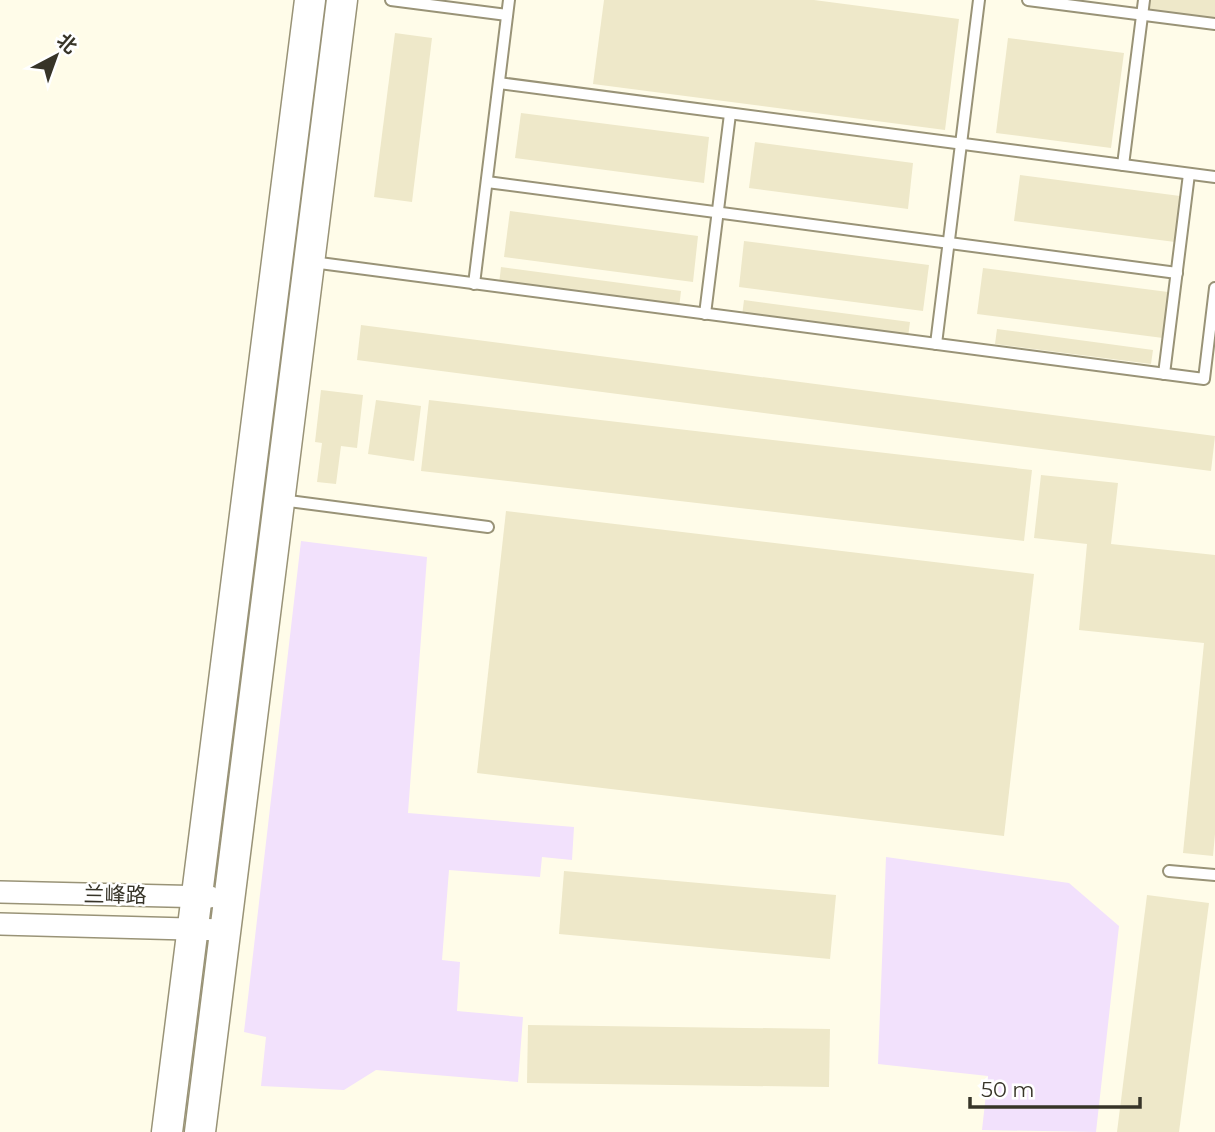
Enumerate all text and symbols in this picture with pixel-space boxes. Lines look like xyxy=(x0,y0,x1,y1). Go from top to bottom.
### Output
north arrow xyxy=(21,21,91,91)
text: 北 xyxy=(52,29,82,58)
street label: 兰峰路 xyxy=(83,881,147,908)
scale bar xyxy=(970,1066,1140,1110)
text: 50 m xyxy=(981,1077,1035,1102)

